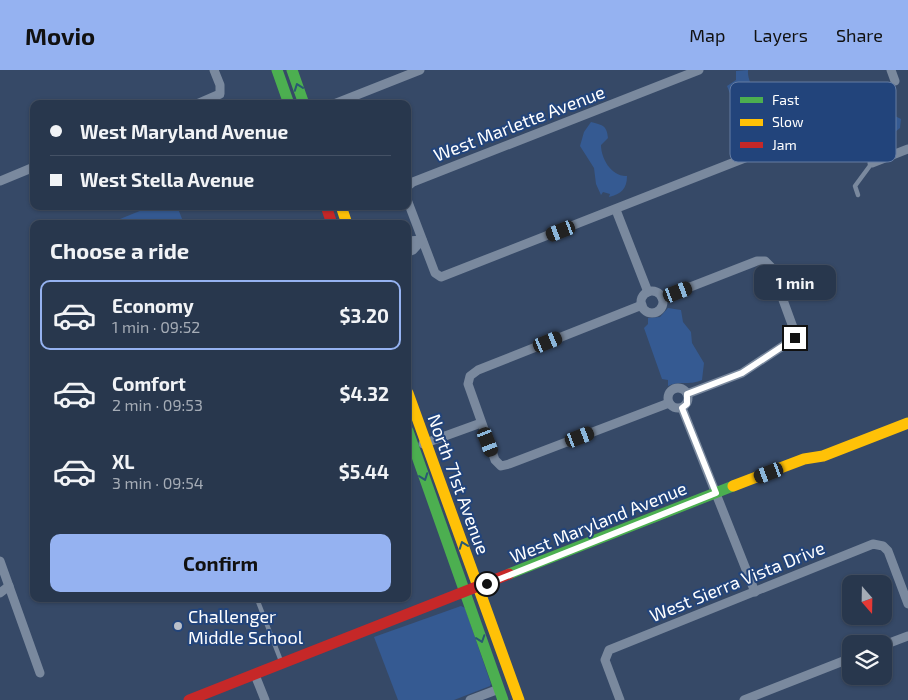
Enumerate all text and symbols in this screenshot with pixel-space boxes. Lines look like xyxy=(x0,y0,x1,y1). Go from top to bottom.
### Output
text: Movio xyxy=(25,21,95,50)
text: Map xyxy=(689,24,725,46)
text: Layers xyxy=(753,24,808,46)
text: Share xyxy=(836,24,883,46)
street label: West Marlette Avenue xyxy=(430,80,608,166)
legend xyxy=(730,82,896,162)
one-way arrow xyxy=(294,83,304,92)
text: Fast xyxy=(772,91,799,108)
text: Slow xyxy=(772,113,804,130)
text: West Maryland Avenue xyxy=(80,120,288,143)
text: Jam xyxy=(772,136,797,153)
text: West Stella Avenue xyxy=(80,168,254,191)
car xyxy=(544,219,577,243)
text: Choose a ride xyxy=(50,237,189,263)
callout: 1 min xyxy=(754,266,836,300)
text: 1 min xyxy=(776,273,814,292)
car xyxy=(661,280,694,304)
icon: car xyxy=(52,293,97,338)
text: Economy xyxy=(112,294,194,317)
text: $3.20 xyxy=(340,304,389,327)
text: 1 min · 09:52 xyxy=(112,317,200,336)
route end xyxy=(784,327,806,349)
car xyxy=(531,329,564,355)
icon: car xyxy=(52,371,97,416)
text: Comfort xyxy=(112,372,186,395)
text: $4.32 xyxy=(339,382,389,405)
text: 2 min · 09:53 xyxy=(112,395,203,414)
street label: North 71st Avenue xyxy=(423,411,495,557)
car xyxy=(475,425,500,459)
car xyxy=(563,425,596,449)
icon: car xyxy=(52,449,97,494)
text: XL xyxy=(112,450,134,473)
text: $5.44 xyxy=(339,460,389,483)
car xyxy=(752,461,785,485)
one-way arrow xyxy=(418,472,428,481)
text: 3 min · 09:54 xyxy=(112,473,204,492)
street label: West Maryland Avenue xyxy=(506,476,690,568)
button: Confirm xyxy=(50,534,391,592)
street label: West Sierra Vista Drive xyxy=(646,536,828,626)
one-way arrow xyxy=(459,541,469,550)
route start xyxy=(476,573,498,595)
north arrow xyxy=(842,575,892,625)
map controls xyxy=(842,575,892,685)
place label: Challenger Middle School xyxy=(188,605,304,648)
marker: Challenger Middle School xyxy=(172,620,184,632)
one-way arrow xyxy=(476,635,486,643)
button: layers xyxy=(842,635,892,685)

